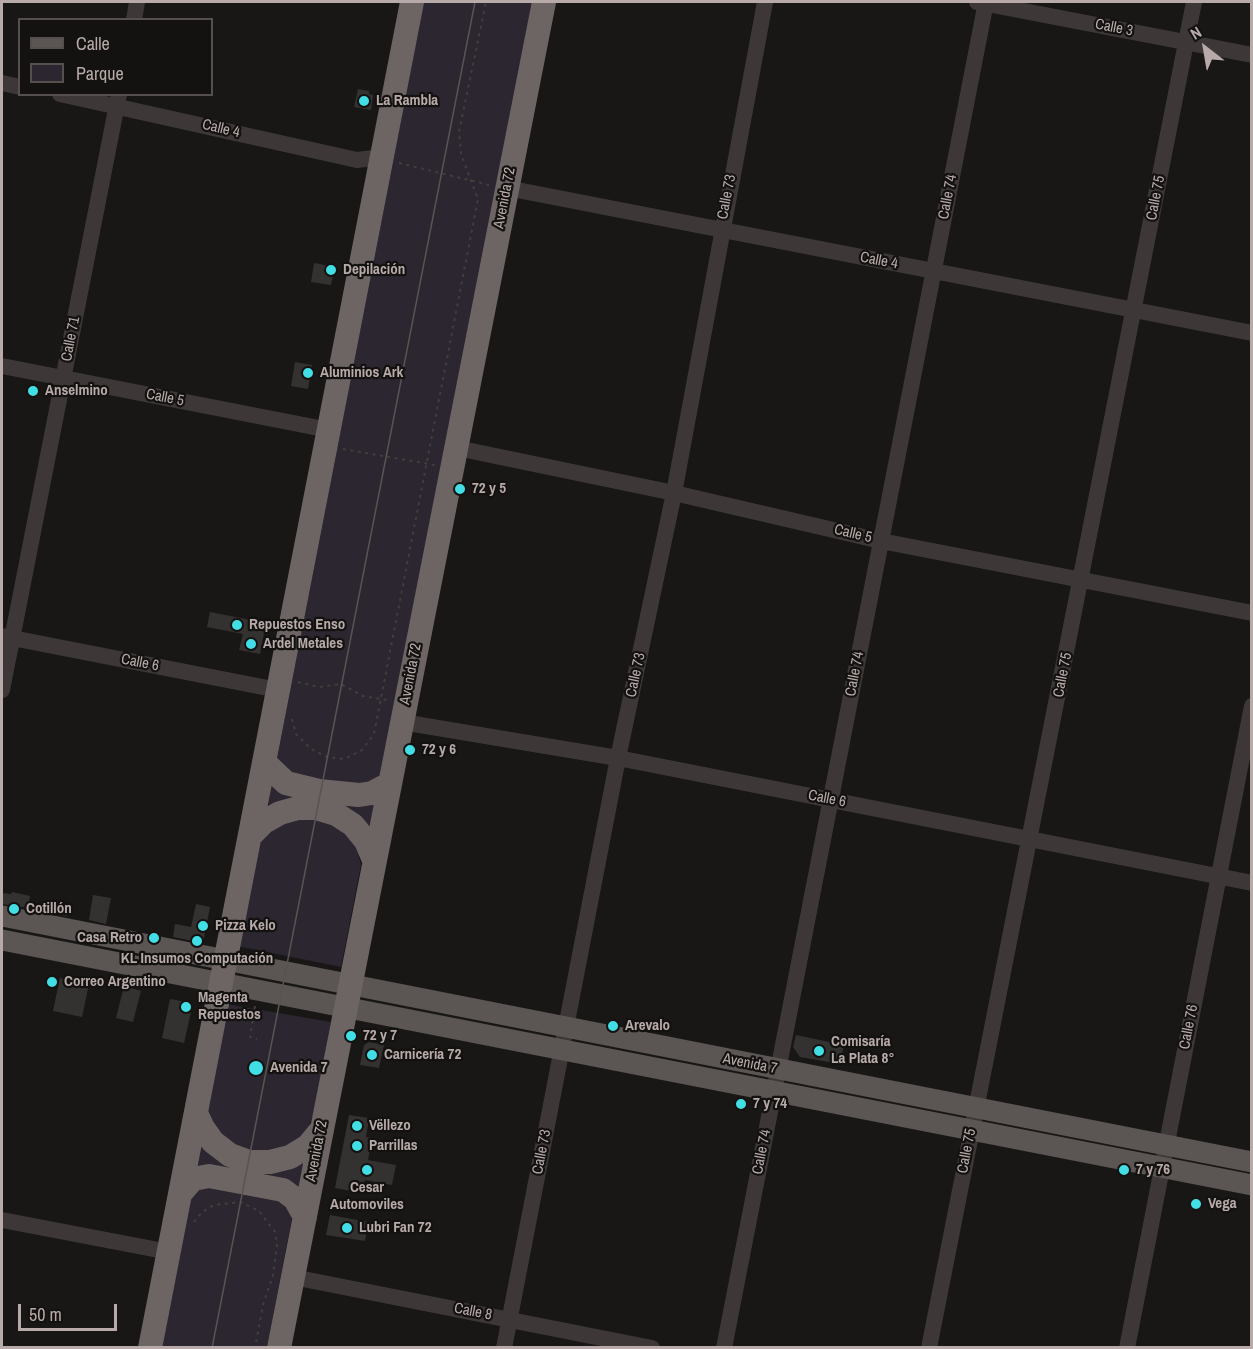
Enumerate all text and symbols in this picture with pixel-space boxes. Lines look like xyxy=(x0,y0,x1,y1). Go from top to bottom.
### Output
street label: Calle 3 xyxy=(1093,16,1135,40)
legend xyxy=(18,18,213,96)
north arrow xyxy=(1175,18,1235,78)
text: N xyxy=(1186,21,1205,44)
text: Calle xyxy=(76,31,110,56)
text: Parque xyxy=(76,61,124,86)
place label: La Rambla xyxy=(376,92,438,110)
marker: La Rambla xyxy=(357,94,371,108)
street label: Calle 4 xyxy=(200,116,242,142)
street label: Avenida 72 xyxy=(490,166,520,230)
street label: Calle 73 xyxy=(714,173,740,221)
street label: Calle 74 xyxy=(935,173,961,221)
street label: Calle 75 xyxy=(1143,174,1169,222)
street label: Calle 4 xyxy=(858,249,900,273)
place label: Depilación xyxy=(343,261,405,279)
marker: Depilación xyxy=(324,263,338,277)
street label: Calle 71 xyxy=(58,315,84,363)
place label: Aluminios Ark xyxy=(320,364,403,382)
marker: Aluminios Ark xyxy=(301,366,315,380)
place label: Anselmino xyxy=(45,382,108,400)
marker: Anselmino xyxy=(26,384,40,398)
street label: Calle 5 xyxy=(144,386,186,410)
place label: 72 y 5 xyxy=(472,480,506,498)
marker: 72 y 5 xyxy=(453,482,467,496)
street label: Calle 5 xyxy=(832,521,874,547)
place label: Repuestos Enso xyxy=(249,616,345,634)
marker: Repuestos Enso xyxy=(230,618,244,632)
place label: Ardel Metales xyxy=(263,635,343,653)
marker: Ardel Metales xyxy=(244,637,258,651)
street label: Avenida 72 xyxy=(396,642,426,706)
street label: Calle 74 xyxy=(842,650,868,698)
street label: Calle 6 xyxy=(119,651,161,675)
street label: Calle 73 xyxy=(623,651,649,699)
street label: Calle 75 xyxy=(1050,651,1076,699)
place label: 72 y 6 xyxy=(422,741,456,759)
marker: 72 y 6 xyxy=(403,743,417,757)
street label: Calle 6 xyxy=(806,787,848,811)
place label: Cotillón xyxy=(26,900,72,918)
marker: Cotillón xyxy=(7,902,21,916)
place label: Pizza Kelo xyxy=(215,917,276,935)
marker: Pizza Kelo xyxy=(196,919,210,933)
place label: Casa Retro xyxy=(77,929,142,947)
marker: Casa Retro xyxy=(147,931,161,945)
marker: KL Insumos Computación xyxy=(190,934,204,948)
place label: KL Insumos Computación xyxy=(121,950,273,968)
place label: Correo Argentino xyxy=(64,973,166,991)
marker: Correo Argentino xyxy=(45,975,59,989)
place label: Magenta Repuestos xyxy=(198,989,261,1024)
marker: Magenta Repuestos xyxy=(179,1000,193,1014)
street label: Calle 76 xyxy=(1176,1003,1202,1051)
place label: Arevalo xyxy=(625,1017,670,1035)
marker: Arevalo xyxy=(606,1019,620,1033)
place label: 72 y 7 xyxy=(363,1027,397,1045)
marker: 72 y 7 xyxy=(344,1029,358,1043)
place label: Comisaría La Plata 8° xyxy=(831,1033,894,1068)
marker: Comisaría La Plata 8° xyxy=(812,1044,826,1058)
place label: Carnicería 72 xyxy=(384,1046,461,1064)
marker: Carnicería 72 xyxy=(365,1048,379,1062)
street label: Avenida 7 xyxy=(721,1050,779,1078)
marker: Avenida 7 xyxy=(247,1059,265,1077)
place label: Avenida 7 xyxy=(270,1059,328,1077)
place label: 7 y 74 xyxy=(753,1095,787,1113)
marker: 7 y 74 xyxy=(734,1097,748,1111)
place label: Vëllezo xyxy=(369,1117,411,1135)
street label: Avenida 72 xyxy=(302,1119,332,1183)
marker: Vëllezo xyxy=(350,1119,364,1133)
street label: Calle 75 xyxy=(954,1127,980,1175)
street label: Calle 73 xyxy=(529,1128,555,1176)
street label: Calle 74 xyxy=(749,1128,775,1176)
place label: Parrillas xyxy=(369,1137,418,1155)
marker: Parrillas xyxy=(350,1139,364,1153)
place label: 7 y 76 xyxy=(1136,1161,1170,1179)
marker: Cesar Automoviles xyxy=(360,1163,374,1177)
marker: 7 y 76 xyxy=(1117,1163,1131,1177)
place label: Cesar Automoviles xyxy=(330,1179,404,1214)
place label: Vega xyxy=(1208,1195,1236,1213)
marker: Vega xyxy=(1189,1197,1203,1211)
place label: Lubri Fan 72 xyxy=(359,1219,432,1237)
marker: Lubri Fan 72 xyxy=(340,1221,354,1235)
scale bar xyxy=(21,1292,120,1330)
street label: Calle 8 xyxy=(452,1300,494,1324)
text: 50 m xyxy=(29,1302,62,1327)

